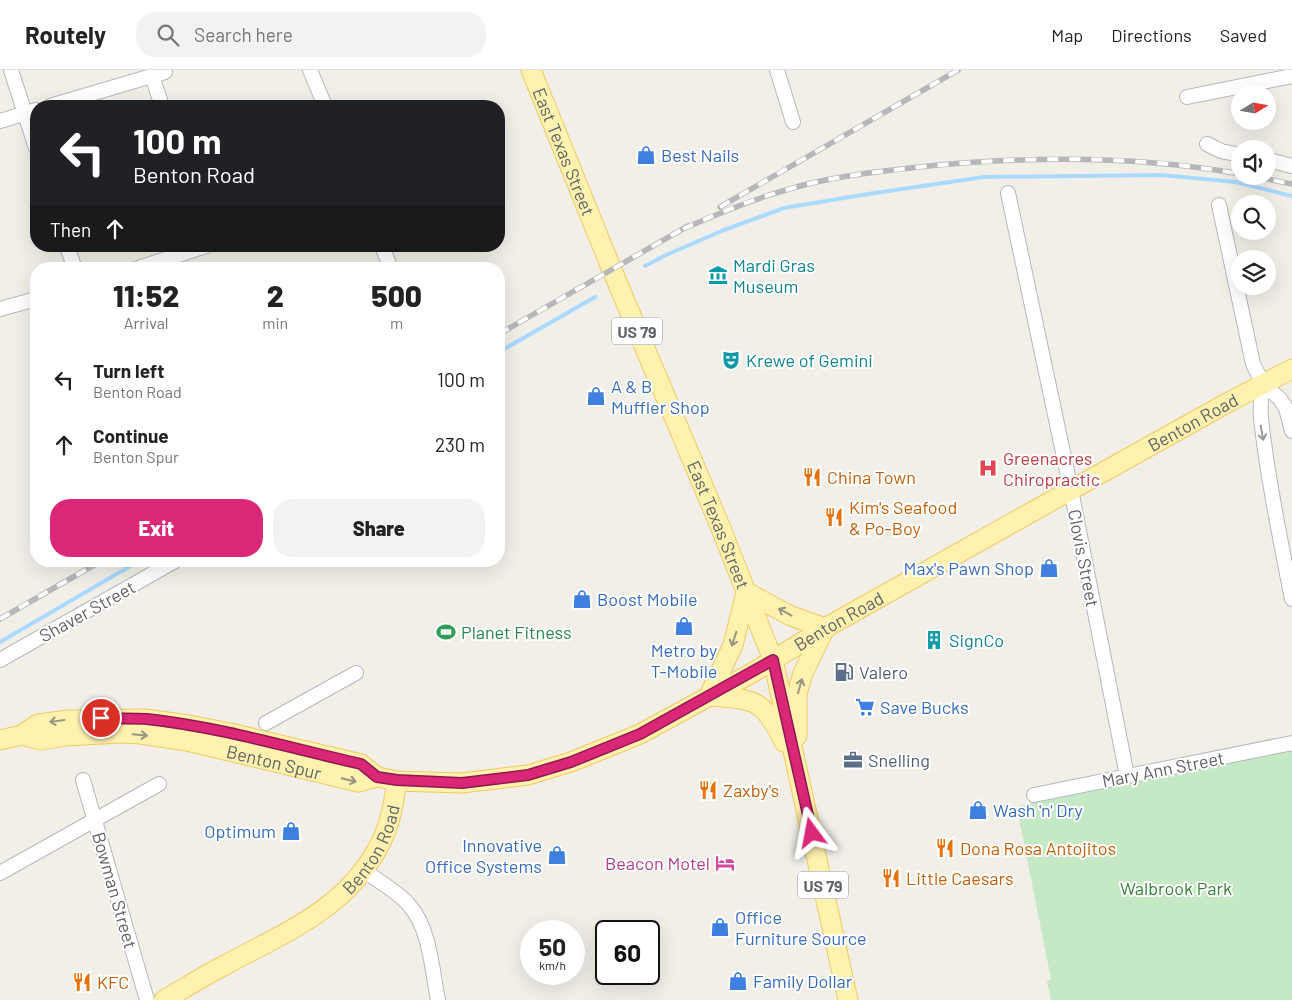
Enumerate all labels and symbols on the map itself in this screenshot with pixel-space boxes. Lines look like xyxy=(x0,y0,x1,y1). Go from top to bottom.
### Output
street label: East Texas Street xyxy=(528,84,600,219)
north arrow xyxy=(1231,85,1276,130)
shop icon: Best Nails xyxy=(635,144,657,166)
place label: Best Nails xyxy=(661,144,739,166)
place label: Mardi Gras Museum xyxy=(733,254,815,297)
museum icon: Mardi Gras Museum xyxy=(707,264,729,286)
road number: US 79 xyxy=(612,318,662,344)
theatre icon: Krewe of Gemini xyxy=(720,349,742,371)
place label: Krewe of Gemini xyxy=(746,349,873,371)
place label: A & B Muffler Shop xyxy=(611,375,710,418)
shop icon: A & B Muffler Shop xyxy=(585,385,607,407)
street label: Benton Road xyxy=(1144,388,1241,456)
one-way arrow xyxy=(1258,424,1268,440)
place label: Greenacres Chiropractic xyxy=(1003,447,1100,490)
street label: East Texas Street xyxy=(683,457,755,592)
hospital icon: Greenacres Chiropractic xyxy=(977,457,999,479)
restaurant icon: China Town xyxy=(801,466,823,488)
place label: China Town xyxy=(827,466,916,488)
place label: Kim's Seafood & Po-Boy xyxy=(849,496,957,539)
restaurant icon: Kim's Seafood & Po-Boy xyxy=(823,506,845,528)
street label: Clovis Street xyxy=(1064,507,1104,609)
place label: Max's Pawn Shop xyxy=(903,557,1034,579)
shop icon: Max's Pawn Shop xyxy=(1038,557,1060,579)
street label: Shaver Street xyxy=(35,576,139,646)
street label: Benton Road xyxy=(790,586,887,656)
shop icon: Boost Mobile xyxy=(571,588,593,610)
place label: Boost Mobile xyxy=(597,588,698,610)
one-way arrow xyxy=(777,607,792,617)
shop icon: Metro by T-Mobile xyxy=(673,615,695,637)
sports icon: Planet Fitness xyxy=(435,621,457,643)
place label: Planet Fitness xyxy=(461,621,572,643)
building icon: SignCo xyxy=(923,629,945,651)
place label: SignCo xyxy=(949,629,1004,651)
one-way arrow xyxy=(729,631,739,647)
place label: Metro by T-Mobile xyxy=(651,639,717,682)
fuel station icon: Valero xyxy=(833,661,855,683)
place label: Valero xyxy=(859,661,908,683)
one-way arrow xyxy=(795,679,805,695)
supermarket icon: Save Bucks xyxy=(854,696,876,718)
place label: Save Bucks xyxy=(880,696,969,718)
pin xyxy=(80,697,122,739)
one-way arrow xyxy=(50,716,66,726)
one-way arrow xyxy=(131,730,147,739)
street label: Benton Spur xyxy=(224,740,324,784)
street label: Mary Ann Street xyxy=(1100,746,1226,792)
office icon: Snelling xyxy=(842,749,864,771)
place label: Snelling xyxy=(868,749,930,771)
one-way arrow xyxy=(341,776,357,785)
restaurant icon: Zaxby's xyxy=(697,779,719,801)
place label: Zaxby's xyxy=(723,779,779,801)
shop icon: Wash 'n' Dry xyxy=(967,799,989,821)
place label: Wash 'n' Dry xyxy=(993,799,1083,821)
street label: Benton Road xyxy=(337,803,404,899)
position arrow xyxy=(785,806,837,858)
place label: Optimum xyxy=(204,820,276,842)
shop icon: Optimum xyxy=(280,820,302,842)
street label: Bowman Street xyxy=(88,829,142,951)
place label: Innovative Office Systems xyxy=(425,834,542,877)
restaurant icon: Dona Rosa Antojitos xyxy=(934,837,956,859)
place label: Dona Rosa Antojitos xyxy=(960,837,1116,859)
shop icon: Innovative Office Systems xyxy=(546,844,568,866)
place label: Beacon Motel xyxy=(605,852,710,874)
hotel icon: Beacon Motel xyxy=(714,852,736,874)
restaurant icon: Little Caesars xyxy=(880,867,902,889)
place label: Little Caesars xyxy=(906,867,1014,889)
road number: US 79 xyxy=(798,872,848,898)
park label: Walbrook Park xyxy=(1120,877,1232,899)
place label: Office Furniture Source xyxy=(735,906,867,949)
shop icon: Office Furniture Source xyxy=(709,916,731,938)
speed limit sign: 60 xyxy=(595,920,660,985)
shop icon: Family Dollar xyxy=(727,970,749,992)
place label: Family Dollar xyxy=(753,970,853,992)
restaurant icon: KFC xyxy=(71,971,93,993)
place label: KFC xyxy=(97,971,129,993)

